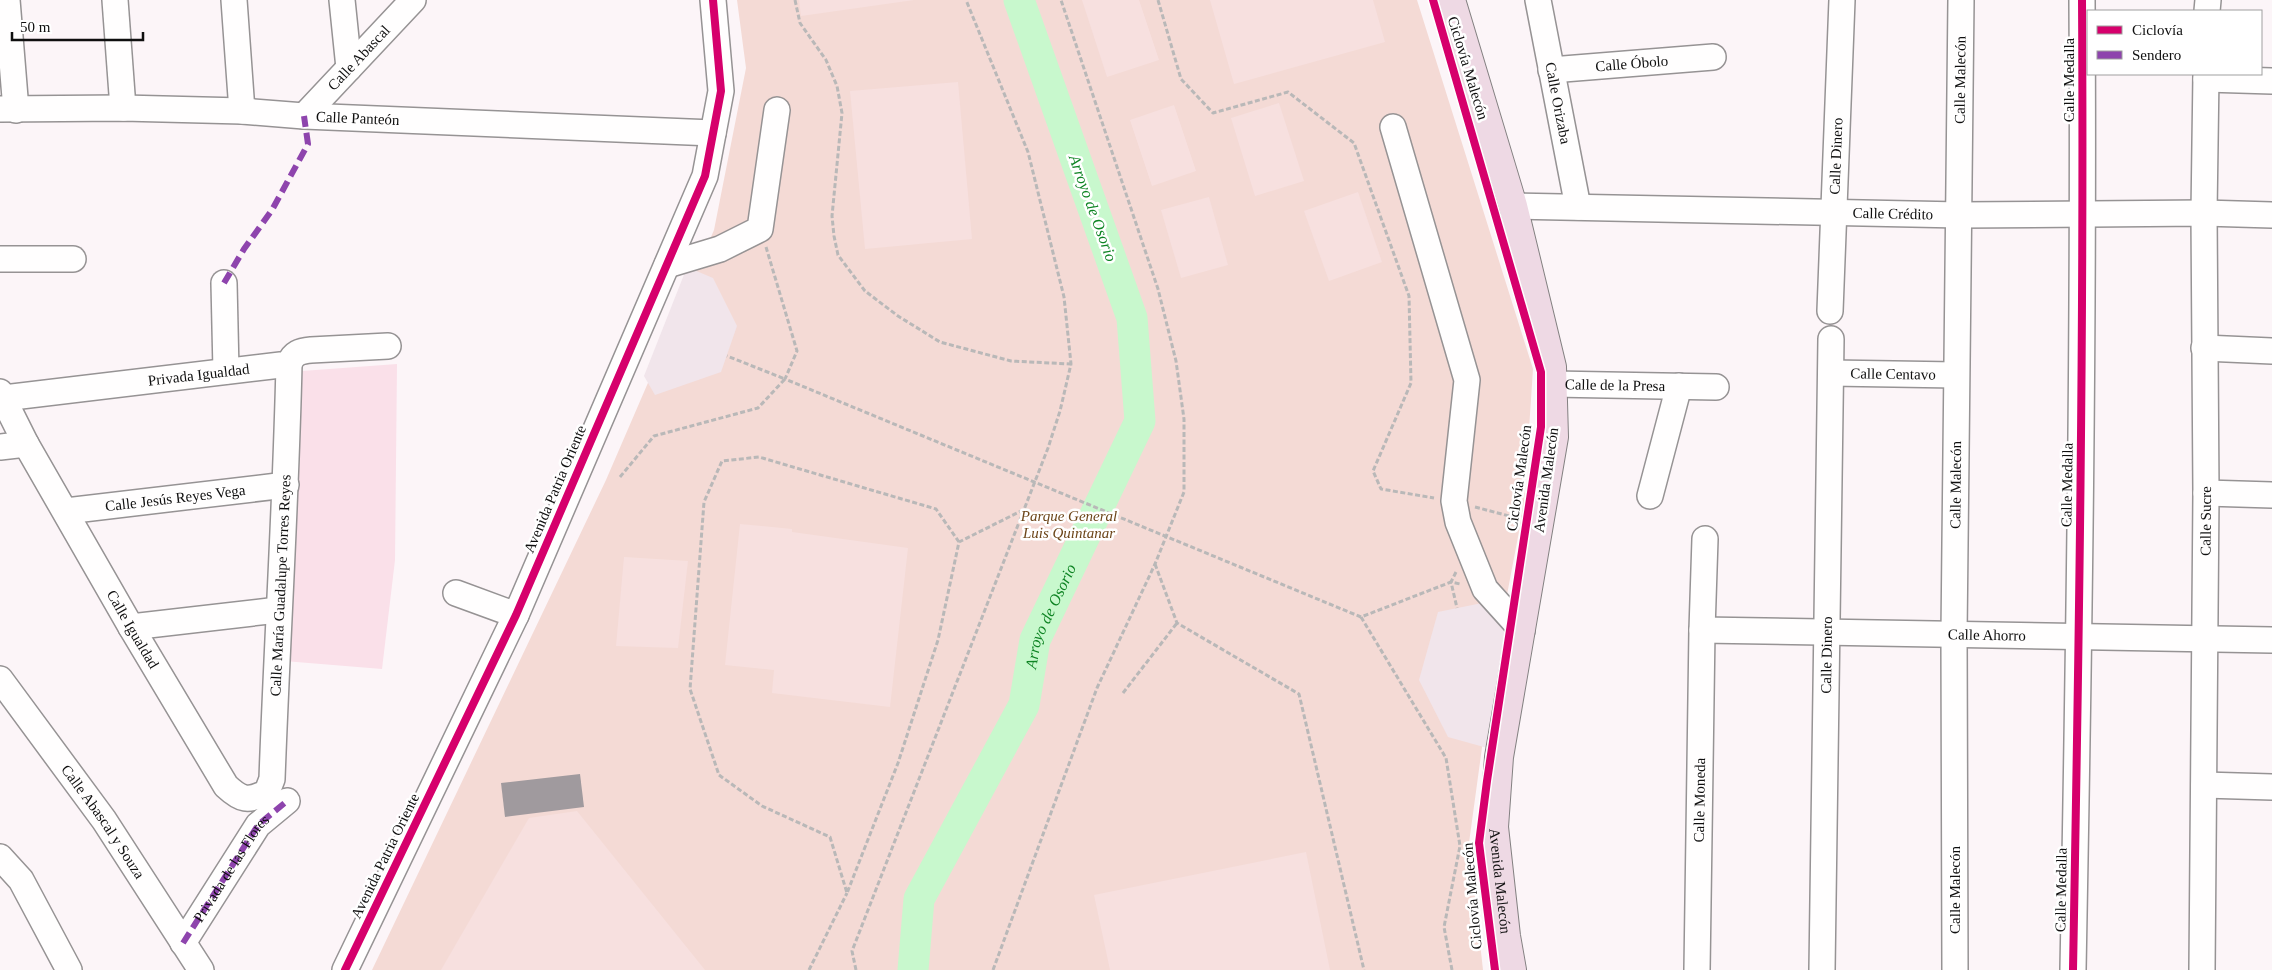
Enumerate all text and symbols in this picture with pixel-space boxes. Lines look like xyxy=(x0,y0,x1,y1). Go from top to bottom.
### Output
scale bar xyxy=(12,10,144,42)
legend xyxy=(2087,10,2262,75)
street label: Ciclovía Malecón xyxy=(1445,14,1491,122)
text: 50 m xyxy=(20,19,51,35)
street label: Calle Abascal xyxy=(325,22,393,93)
text: Ciclovía xyxy=(2132,22,2183,38)
street label: Calle Malecón xyxy=(1952,35,1969,124)
street label: Calle Medalla xyxy=(2061,37,2077,122)
text: Sendero xyxy=(2132,47,2181,63)
street label: Calle Óbolo xyxy=(1595,53,1669,74)
street label: Calle Orizaba xyxy=(1542,61,1574,146)
street label: Calle Panteón xyxy=(316,108,400,128)
street label: Calle Dinero xyxy=(1826,117,1845,195)
water label: Arroyo de Osorio xyxy=(1065,151,1120,264)
street label: Calle Crédito xyxy=(1853,205,1933,222)
street label: Privada Igualdad xyxy=(147,361,251,389)
street label: Calle Centavo xyxy=(1850,365,1936,383)
street label: Calle de la Presa xyxy=(1565,376,1666,394)
street label: Avenida Patria Oriente xyxy=(521,422,589,555)
street label: Ciclovía Malecón xyxy=(1504,423,1534,532)
street label: Avenida Malecón xyxy=(1531,426,1561,534)
street label: Calle Malecón xyxy=(1947,440,1964,529)
street label: Calle Medalla xyxy=(2058,442,2076,527)
street label: Calle María Guadalupe Torres Reyes xyxy=(267,474,294,697)
street label: Calle Jesús Reyes Vega xyxy=(104,482,247,514)
street label: Calle Sucre xyxy=(2197,486,2214,556)
park label: Parque General Luis Quintanar xyxy=(1020,508,1117,541)
water label: Arroyo de Osorio xyxy=(1022,561,1079,671)
street label: Calle Igualdad xyxy=(104,587,162,672)
street label: Calle Dinero xyxy=(1818,616,1835,694)
street label: Calle Ahorro xyxy=(1948,626,2026,644)
street label: Calle Moneda xyxy=(1691,757,1708,842)
street label: Calle Abascal y Souza xyxy=(58,762,148,882)
street label: Avenida Patria Oriente xyxy=(348,791,422,921)
street label: Privada de las Flores xyxy=(190,811,272,925)
street label: Avenida Malecón xyxy=(1486,827,1514,935)
street label: Ciclovía Malecón xyxy=(1459,841,1485,950)
street label: Calle Malecón xyxy=(1947,846,1963,934)
street label: Calle Medalla xyxy=(2052,847,2070,932)

